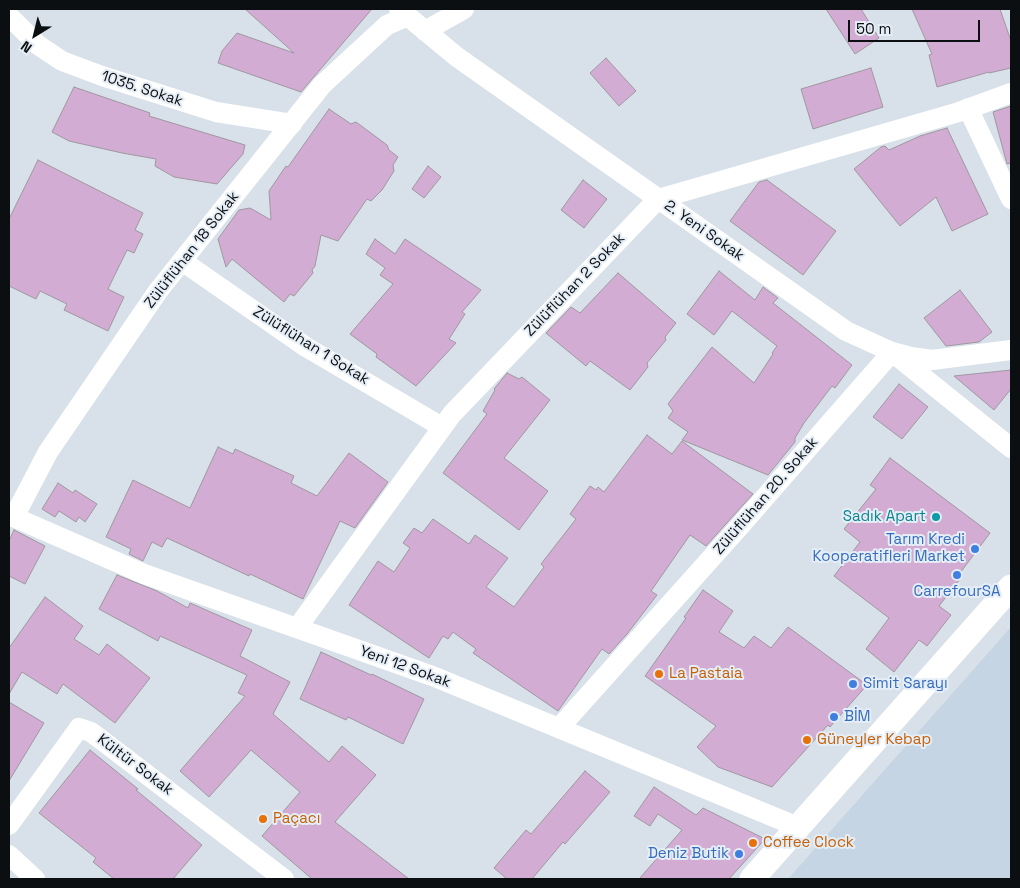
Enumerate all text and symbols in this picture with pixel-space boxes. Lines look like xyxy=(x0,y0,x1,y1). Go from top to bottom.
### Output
north arrow xyxy=(10,10,60,60)
scale bar xyxy=(850,10,982,42)
text: 50 m xyxy=(856,19,891,38)
text: N xyxy=(17,37,35,57)
street label: 1035. Sokak xyxy=(99,67,185,111)
street label: Zülüflühan 18 Sokak xyxy=(141,188,243,312)
street label: 2. Yeni Sokak xyxy=(661,197,747,265)
street label: Zülüflühan 2 Sokak xyxy=(521,230,629,340)
street label: Zülüflühan 1 Sokak xyxy=(249,303,373,389)
street label: Zülüflühan 20. Sokak xyxy=(710,434,822,558)
place label: Sadık Apart xyxy=(843,508,926,526)
marker: Sadık Apart xyxy=(930,511,942,523)
place label: Tarım Kredi Kooperatifleri Market xyxy=(813,531,965,566)
marker: Tarım Kredi Kooperatifleri Market xyxy=(969,543,981,555)
marker: CarrefourSA xyxy=(951,569,963,581)
place label: CarrefourSA xyxy=(914,583,1000,601)
street label: Yeni 12 Sokak xyxy=(357,642,453,692)
place label: La Pastaia xyxy=(669,665,743,683)
marker: La Pastaia xyxy=(653,668,665,680)
place label: Simit Sarayı xyxy=(863,675,948,693)
marker: Simit Sarayı xyxy=(847,678,859,690)
place label: BİM xyxy=(844,708,871,726)
marker: BİM xyxy=(828,711,840,723)
street label: Kültür Sokak xyxy=(93,731,177,799)
place label: Güneyler Kebap xyxy=(817,731,931,749)
marker: Güneyler Kebap xyxy=(801,734,813,746)
place label: Paçacı xyxy=(273,810,320,828)
marker: Paçacı xyxy=(257,813,269,825)
place label: Coffee Clock xyxy=(763,834,854,852)
marker: Coffee Clock xyxy=(747,837,759,849)
place label: Deniz Butik xyxy=(648,845,729,863)
marker: Deniz Butik xyxy=(733,848,745,860)

